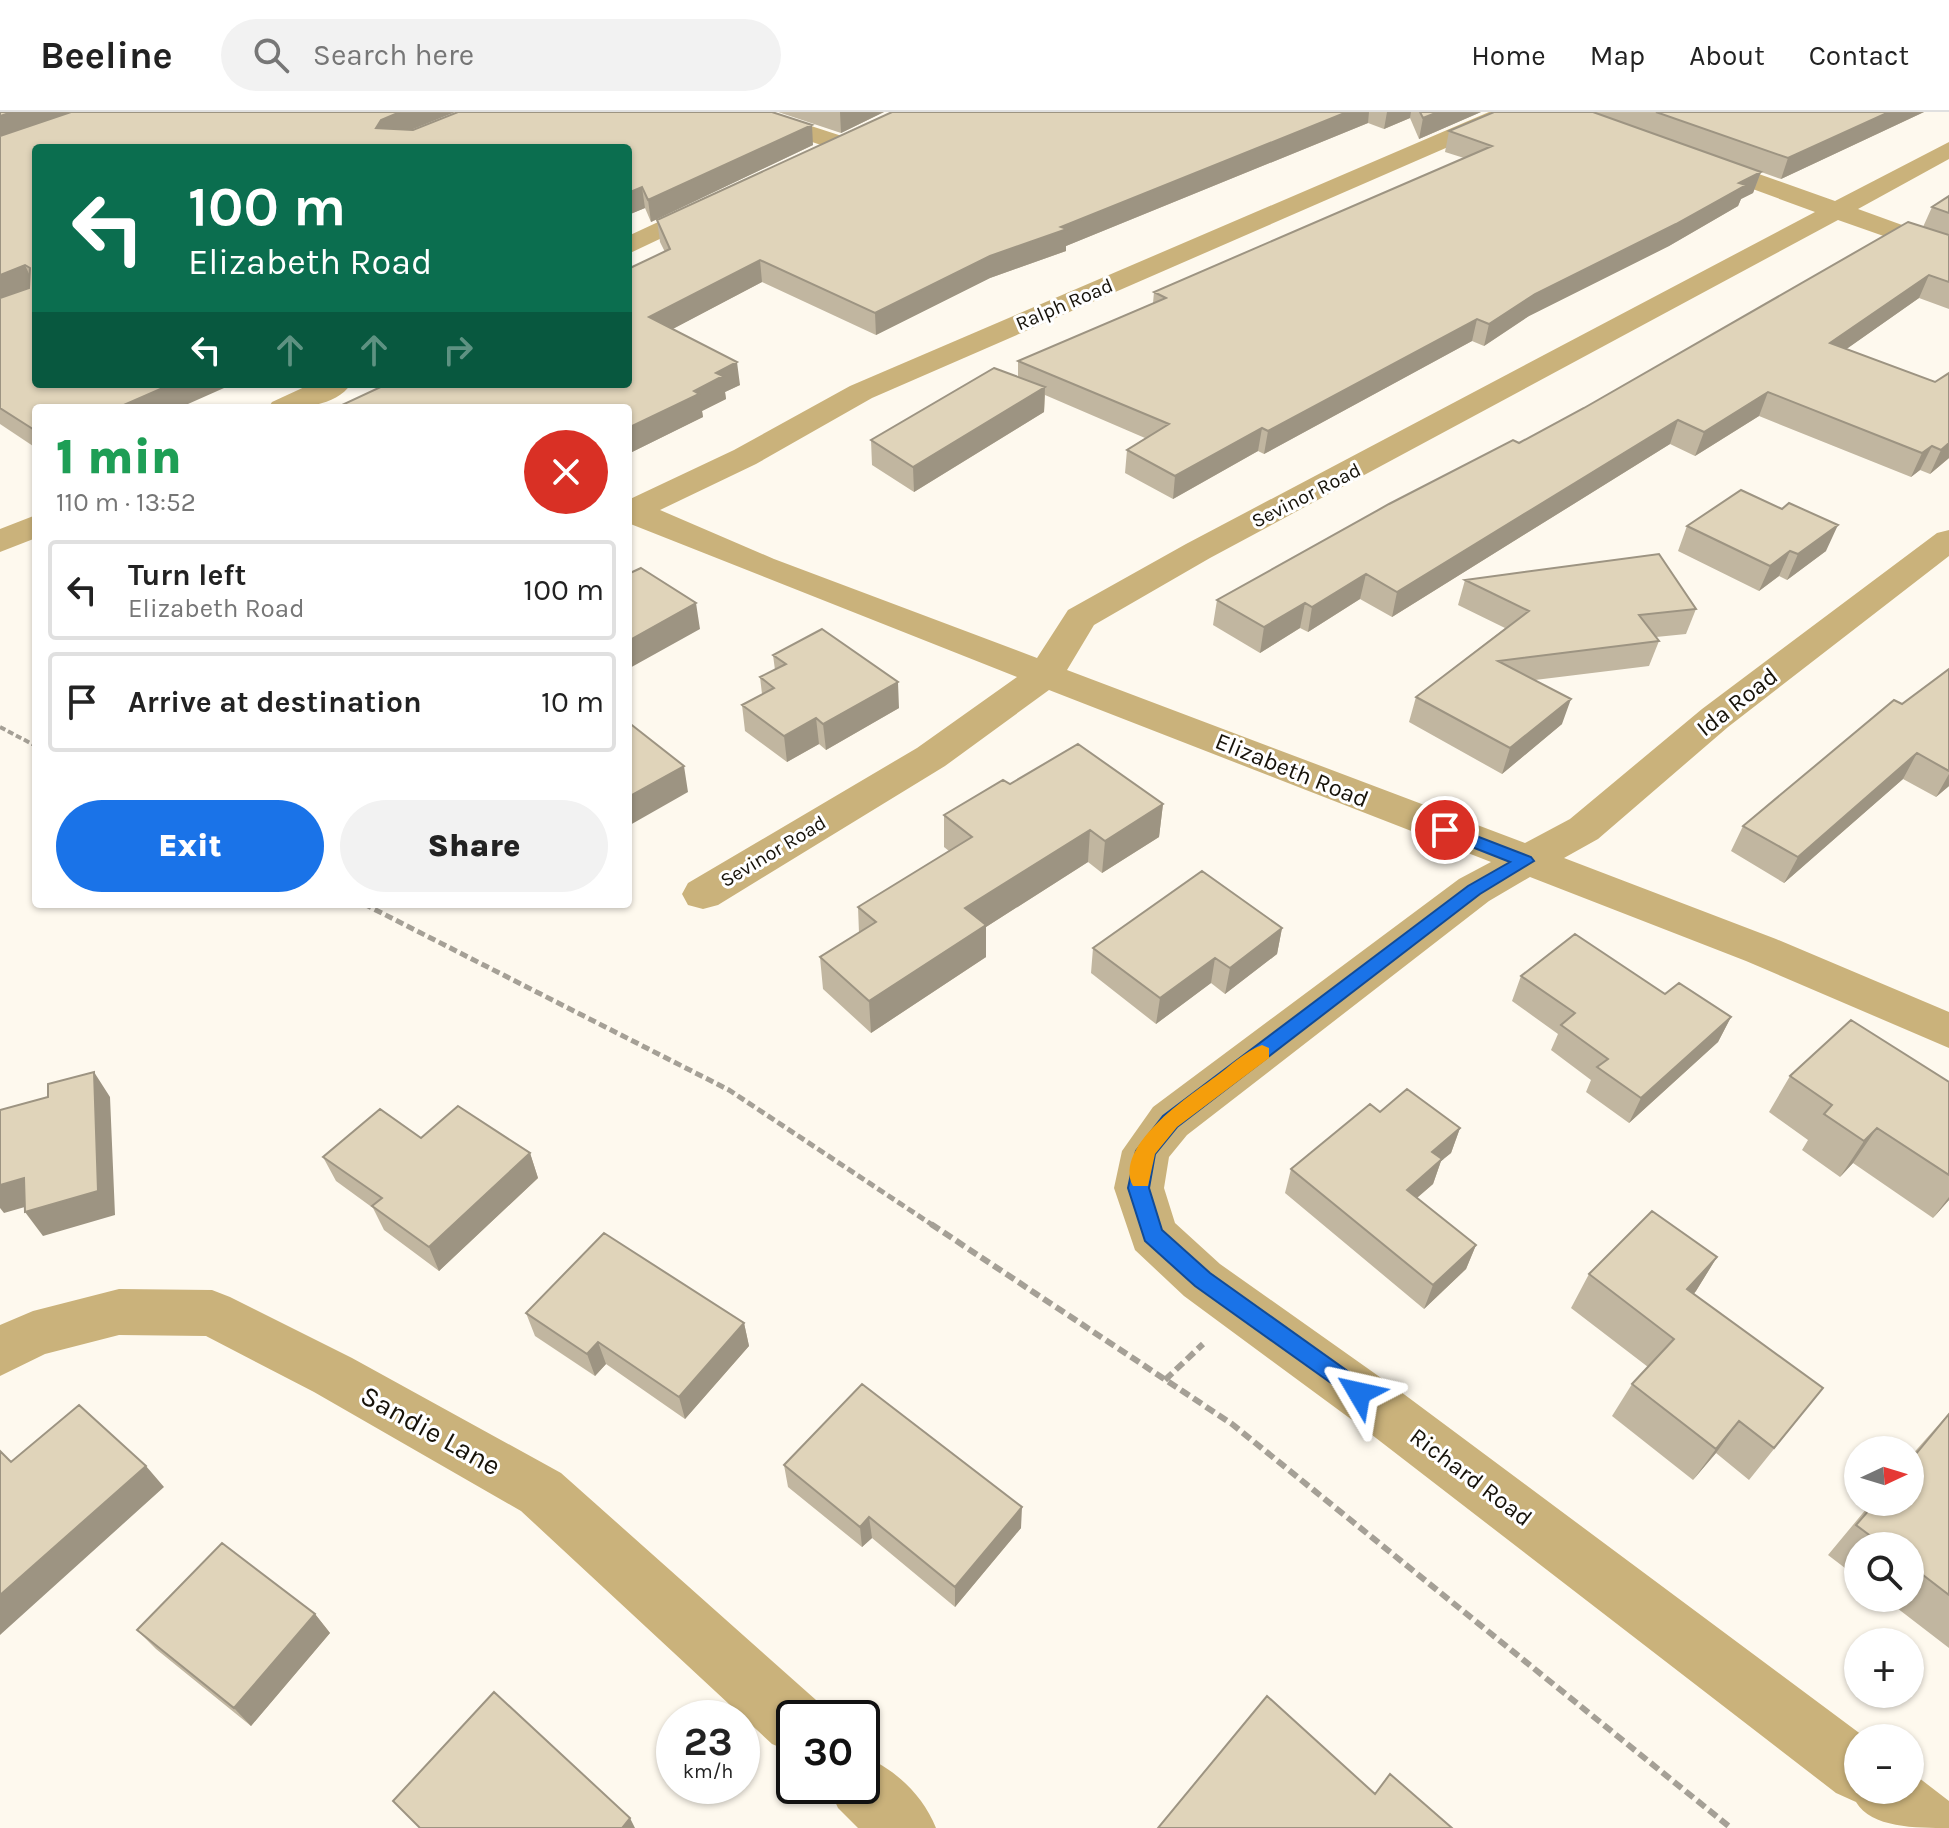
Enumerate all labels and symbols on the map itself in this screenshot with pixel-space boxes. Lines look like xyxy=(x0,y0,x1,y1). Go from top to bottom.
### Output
street label: Ralph Road xyxy=(1012,274,1116,335)
street label: Sevinor Road xyxy=(1248,458,1365,533)
street label: Ida Road xyxy=(1691,662,1783,742)
street label: Elizabeth Road xyxy=(1211,726,1373,814)
pin xyxy=(1411,796,1479,864)
street label: Sevinor Road xyxy=(716,811,830,892)
position arrow xyxy=(1317,1351,1401,1435)
street label: Sandie Lane xyxy=(355,1378,507,1482)
street label: Richard Road xyxy=(1404,1422,1538,1532)
north arrow xyxy=(1844,1436,1924,1516)
speed limit sign: 30 xyxy=(776,1700,880,1804)

